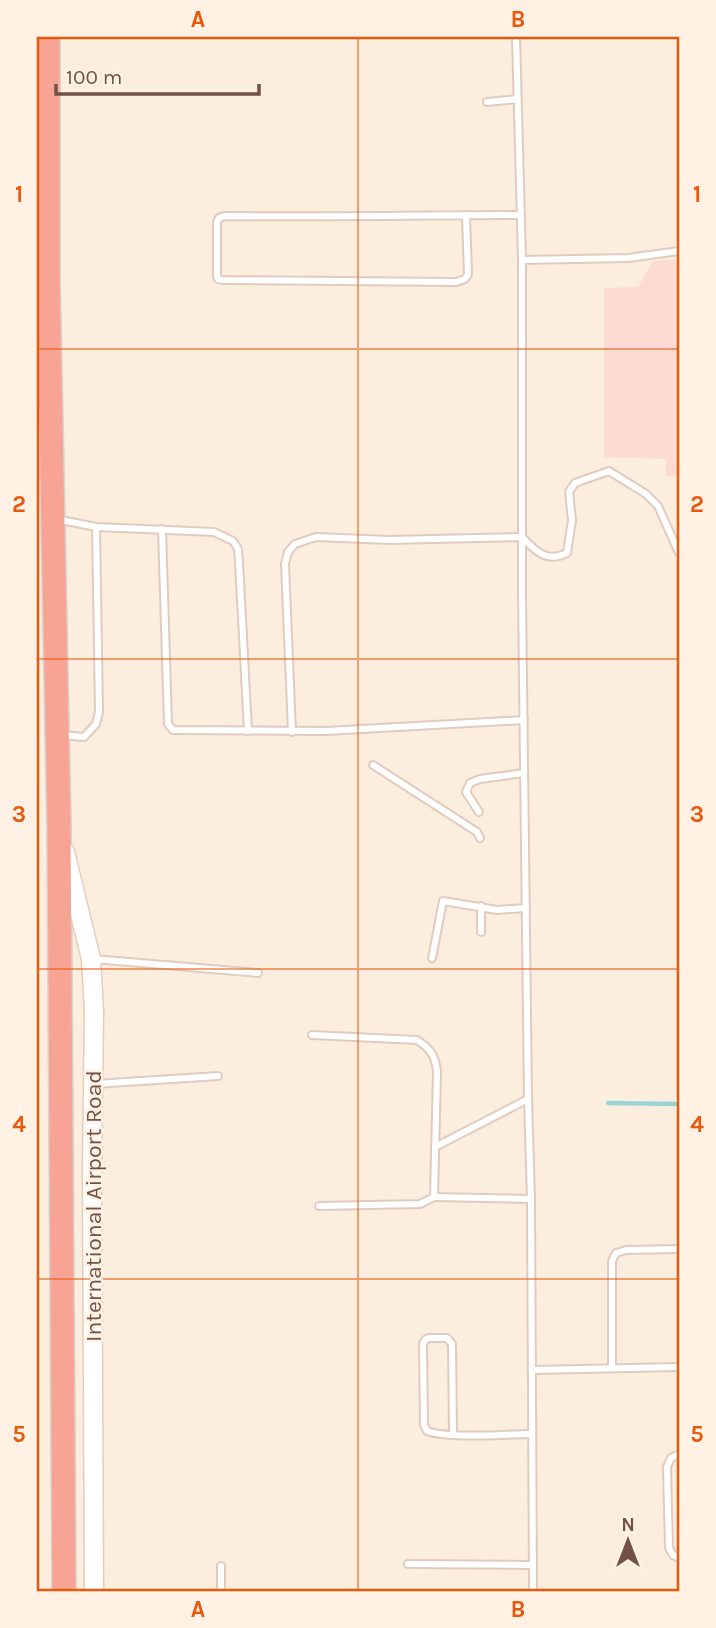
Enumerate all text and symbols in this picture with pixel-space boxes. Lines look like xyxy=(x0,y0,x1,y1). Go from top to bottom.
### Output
text: A xyxy=(191,6,205,33)
text: B xyxy=(511,6,525,33)
scale bar xyxy=(56,52,259,96)
text: 100 m xyxy=(66,65,123,89)
text: 1 xyxy=(15,181,23,208)
text: 1 xyxy=(693,181,701,208)
text: 2 xyxy=(12,491,26,518)
text: 2 xyxy=(690,491,704,518)
text: 3 xyxy=(12,801,26,828)
text: 3 xyxy=(690,801,704,828)
street label: International Airport Road xyxy=(80,1070,107,1342)
text: 4 xyxy=(12,1111,26,1138)
text: 4 xyxy=(690,1111,704,1138)
text: 5 xyxy=(12,1421,26,1448)
text: 5 xyxy=(690,1421,704,1448)
north arrow xyxy=(594,1506,664,1576)
text: N xyxy=(621,1514,635,1536)
text: A xyxy=(191,1596,205,1623)
text: B xyxy=(511,1596,525,1623)

